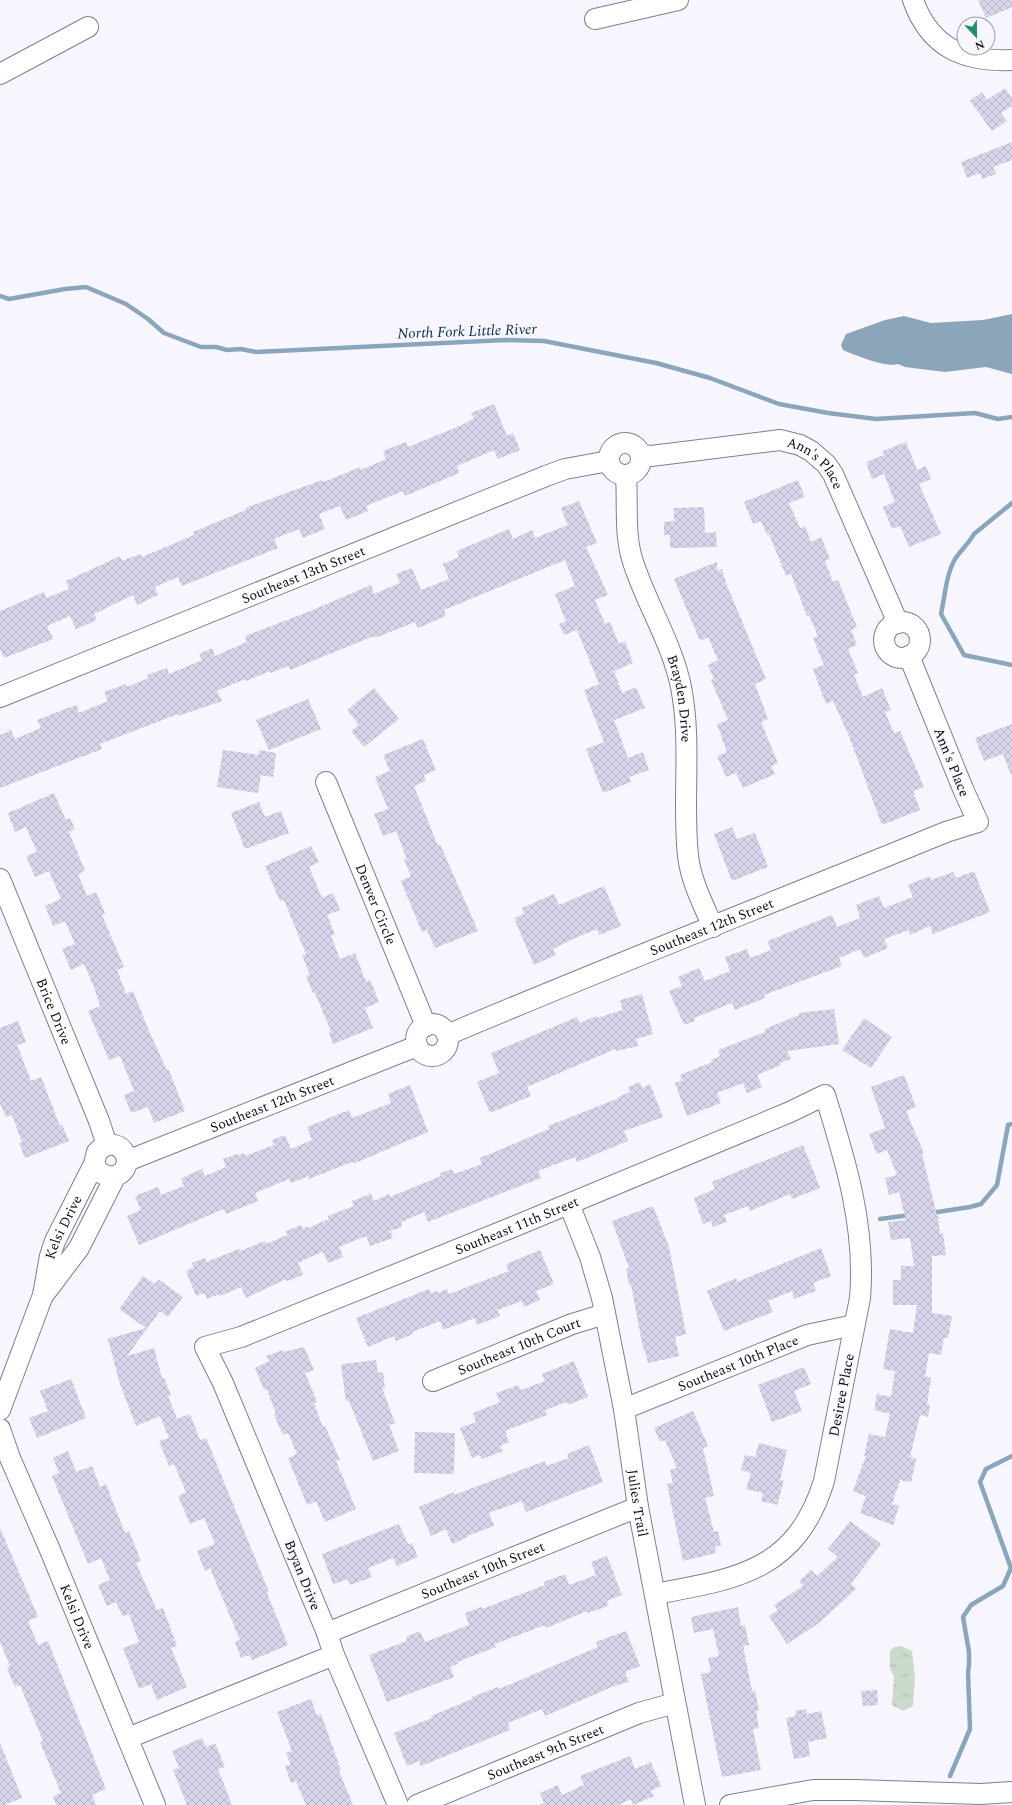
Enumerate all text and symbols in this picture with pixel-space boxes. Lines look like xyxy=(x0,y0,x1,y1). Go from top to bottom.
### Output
north arrow xyxy=(956,16,996,56)
text: N xyxy=(972,35,987,54)
water label: North Fork Little River xyxy=(397,318,538,345)
street label: Ann's Place xyxy=(784,432,848,493)
street label: Southeast 13th Street xyxy=(238,540,368,609)
street label: Brayden Drive xyxy=(661,652,696,743)
street label: Ann's Place xyxy=(928,724,975,800)
street label: Denver Circle xyxy=(350,861,402,948)
street label: Southeast 12th Street xyxy=(647,893,777,961)
street label: Brice Drive xyxy=(31,975,77,1048)
street label: Southeast 12th Street xyxy=(207,1070,337,1138)
street label: Kelsi Drive xyxy=(40,1191,88,1262)
street label: Southeast 11th Street xyxy=(452,1191,582,1260)
street label: Southeast 10th Court xyxy=(455,1312,583,1381)
street label: Southeast 10th Place xyxy=(675,1329,802,1397)
street label: Desiree Place xyxy=(823,1352,860,1438)
street label: Julies Trail xyxy=(622,1468,653,1539)
street label: Southeast 10th Street xyxy=(418,1536,548,1605)
street label: Bryan Drive xyxy=(279,1537,326,1614)
street label: Kelsi Drive xyxy=(54,1581,100,1653)
street label: Southeast 9th Street xyxy=(484,1719,607,1786)

